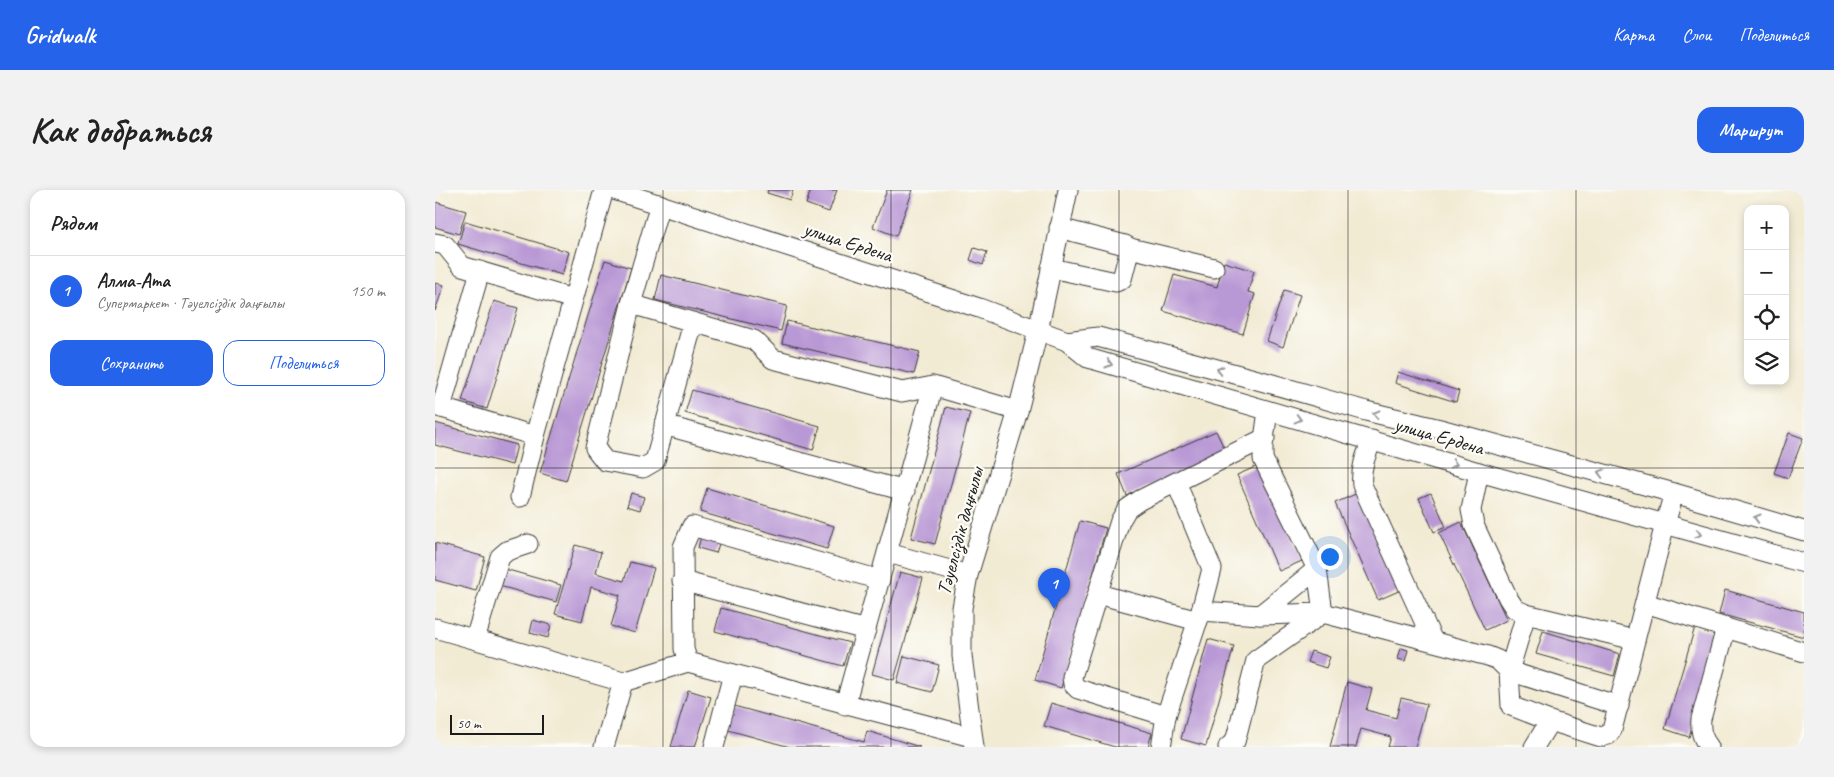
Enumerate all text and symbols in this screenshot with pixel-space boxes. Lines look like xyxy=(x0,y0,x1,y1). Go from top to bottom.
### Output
text: Gridwalk xyxy=(25,20,95,50)
text: Карта xyxy=(1613,24,1654,46)
text: Слои xyxy=(1682,24,1711,46)
text: Поделиться xyxy=(1739,24,1809,46)
button: Маршрут xyxy=(1697,107,1804,153)
text: Как добраться xyxy=(30,108,211,153)
map controls xyxy=(1744,205,1789,385)
button: + xyxy=(1744,205,1789,250)
text: Рядом xyxy=(50,210,97,236)
street label: улица Ердена xyxy=(800,216,897,269)
button: − xyxy=(1744,250,1789,295)
text: Алма-Ата xyxy=(97,269,170,293)
text: 1 xyxy=(62,281,70,301)
text: 150 m xyxy=(351,281,385,301)
text: Супермаркет · Тәуелсіздік даңғылы xyxy=(97,293,284,313)
button: locate xyxy=(1744,295,1789,340)
button: Сохранить xyxy=(50,340,213,386)
button: Поделиться xyxy=(223,340,385,386)
button: layers xyxy=(1744,340,1789,385)
one-way arrow xyxy=(1104,359,1112,369)
one-way arrow xyxy=(1215,365,1224,376)
one-way arrow xyxy=(1372,409,1381,420)
street label: улица Ердена xyxy=(1391,411,1488,461)
one-way arrow xyxy=(1294,413,1303,424)
one-way arrow xyxy=(1450,459,1458,469)
street label: Тәуелсіздік даңғылы xyxy=(931,463,990,598)
one-way arrow xyxy=(1597,469,1605,479)
one-way arrow xyxy=(1754,513,1762,523)
one-way arrow xyxy=(1693,528,1701,538)
your location xyxy=(1317,544,1343,570)
pin: 1 xyxy=(1038,568,1070,609)
scale bar xyxy=(450,712,544,735)
text: 50 m xyxy=(457,715,481,732)

